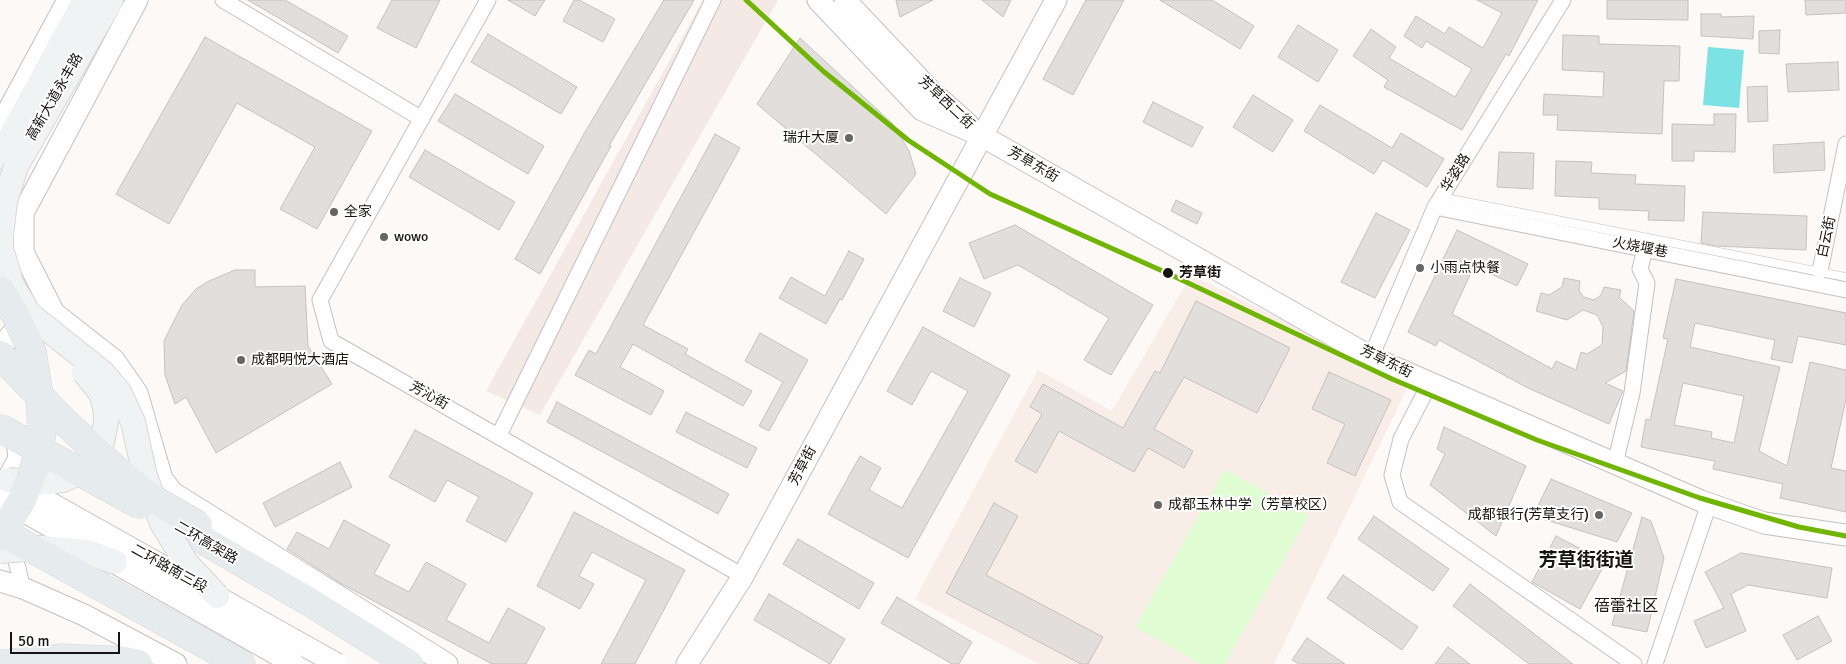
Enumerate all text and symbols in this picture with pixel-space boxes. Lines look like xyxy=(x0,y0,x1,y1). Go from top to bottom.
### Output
street label: 高新大道永丰路 xyxy=(23,50,87,144)
street label: 芳草西二街 xyxy=(915,73,977,133)
place label: 瑞升大厦 xyxy=(783,130,839,146)
marker: 瑞升大厦 xyxy=(843,132,855,144)
street label: 芳草东街 xyxy=(1005,144,1061,186)
street label: 华姿路 xyxy=(1438,151,1474,195)
place label: 全家 xyxy=(344,204,372,220)
marker: 全家 xyxy=(328,206,340,218)
street label: 白云街 xyxy=(1814,215,1840,259)
place label: wowo xyxy=(394,229,428,245)
marker: wowo xyxy=(378,231,390,243)
street label: 火烧堰巷 xyxy=(1611,234,1669,262)
place label: 小雨点快餐 xyxy=(1430,260,1500,276)
marker: 小雨点快餐 xyxy=(1414,262,1426,274)
place label: 芳草街 xyxy=(1179,265,1221,281)
marker: 芳草街 xyxy=(1161,266,1175,280)
street label: 芳草东街 xyxy=(1357,342,1415,382)
place label: 成都明悦大酒店 xyxy=(251,352,349,368)
marker: 成都明悦大酒店 xyxy=(235,354,247,366)
street label: 芳沁街 xyxy=(407,378,451,414)
street label: 芳草街 xyxy=(786,444,820,488)
place label: 成都玉林中学（芳草校区） xyxy=(1168,497,1336,513)
marker: 成都玉林中学（芳草校区） xyxy=(1152,499,1164,511)
place label: 成都银行(芳草支行) xyxy=(1468,507,1589,523)
marker: 成都银行(芳草支行) xyxy=(1593,509,1605,521)
street label: 二环高架路 xyxy=(171,518,241,568)
street label: 二环路南三段 xyxy=(128,541,210,597)
district label: 芳草街街道 xyxy=(1539,550,1633,572)
district label: 蓓蕾社区 xyxy=(1594,597,1658,617)
scale bar xyxy=(12,622,122,654)
text: 50 m xyxy=(18,632,49,650)

